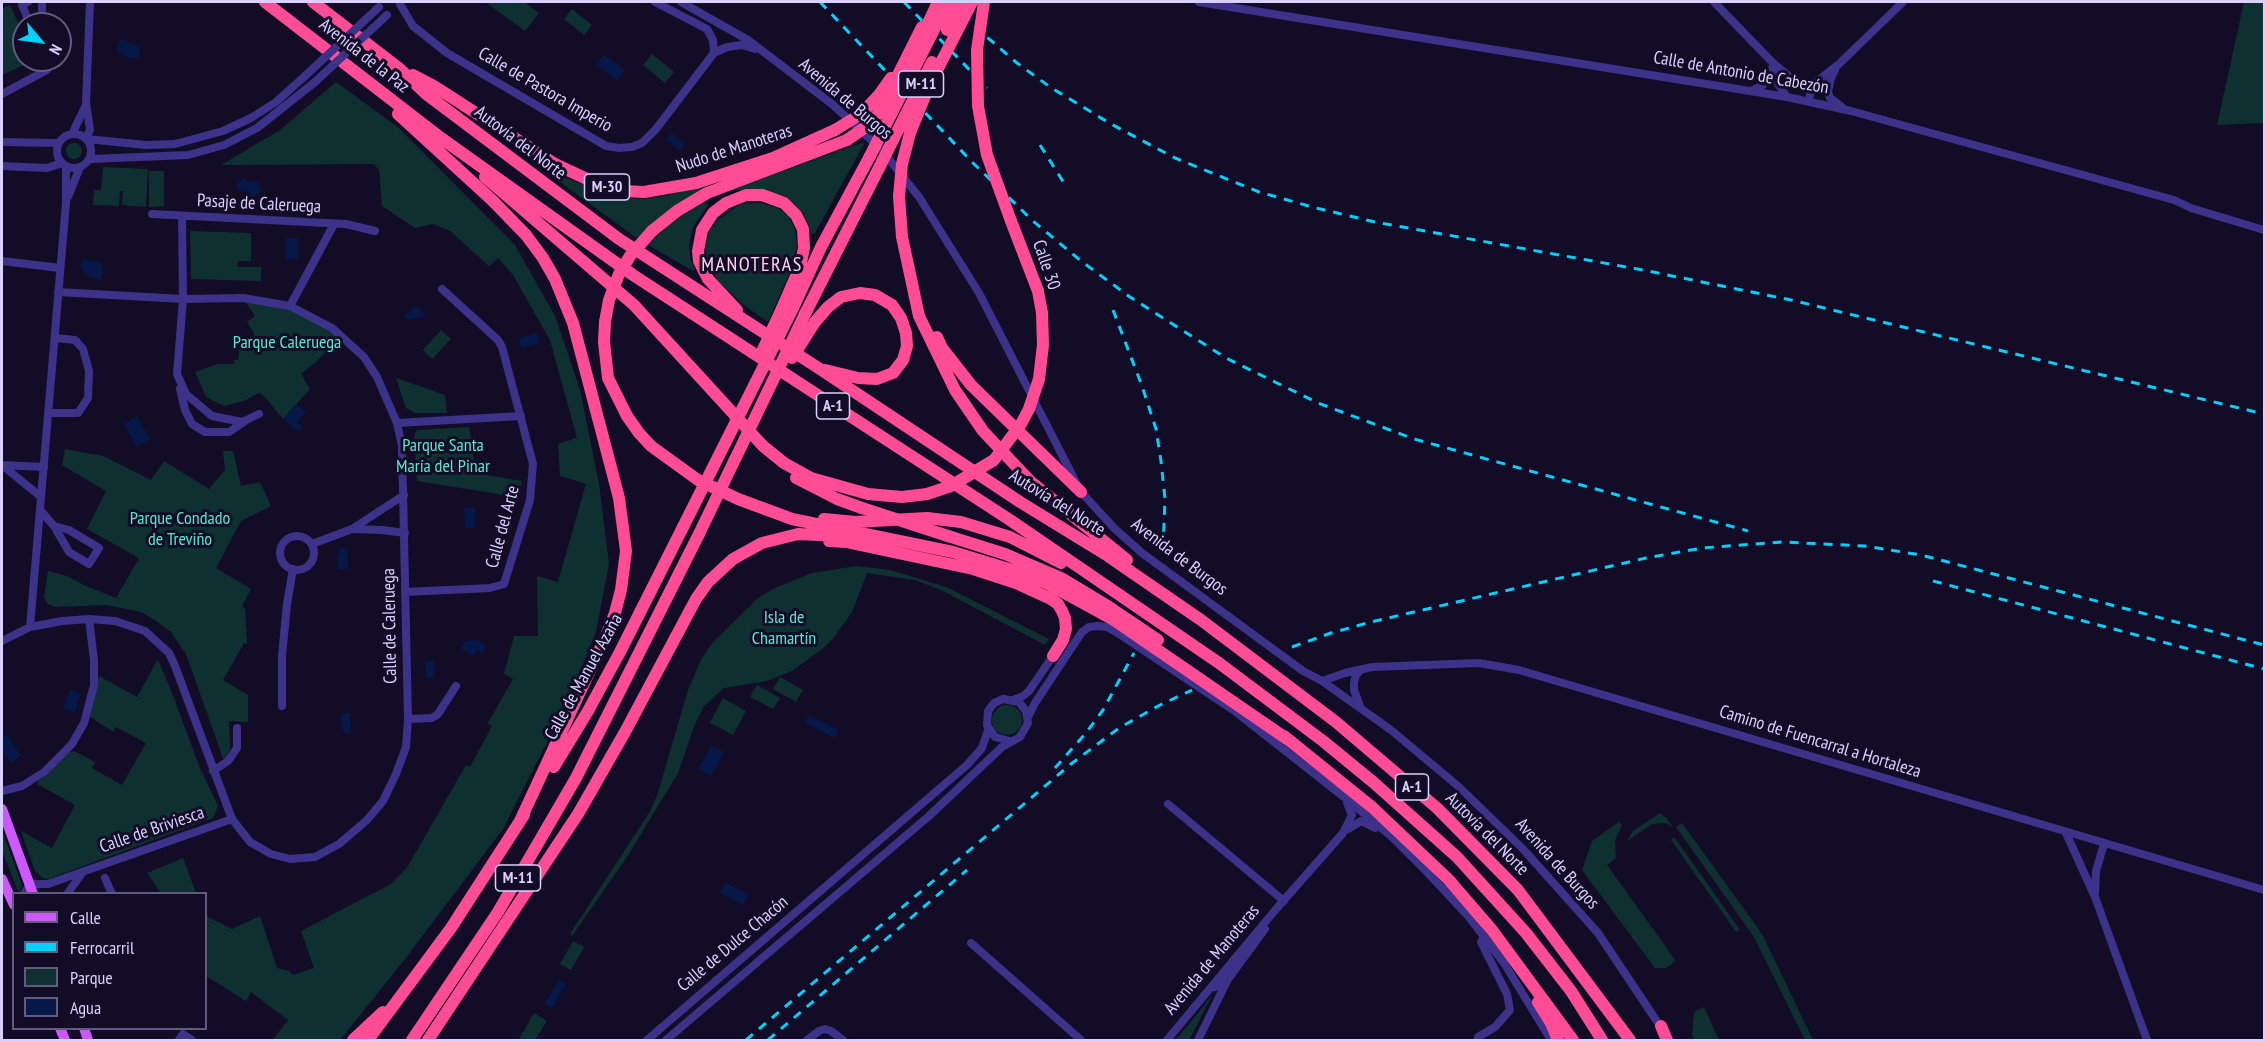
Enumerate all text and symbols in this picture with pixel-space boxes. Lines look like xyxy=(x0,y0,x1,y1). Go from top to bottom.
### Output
north arrow xyxy=(12,12,72,72)
street label: Avenida de la Paz xyxy=(315,14,413,98)
text: N xyxy=(45,41,67,58)
street label: Calle de Pastora Imperio xyxy=(474,43,616,137)
street label: Calle de Antonio de Cabezón xyxy=(1652,47,1830,99)
street label: Avenida de Burgos xyxy=(794,54,896,144)
road number: M-11 xyxy=(898,71,944,97)
street label: Autovía del Norte xyxy=(470,102,570,184)
street label: Nudo de Manoteras xyxy=(673,120,795,178)
road number: M-30 xyxy=(584,174,630,200)
street label: Pasaje de Caleruega xyxy=(196,190,322,218)
street label: Calle 30 xyxy=(1027,237,1065,293)
district label: MANOTERAS xyxy=(701,253,803,277)
park label: Parque Caleruega xyxy=(233,332,341,354)
road number: A-1 xyxy=(816,393,850,419)
park label: Parque Santa María del Pinar xyxy=(396,435,490,478)
street label: Autovía del Norte xyxy=(1005,465,1109,541)
street label: Calle del Arte xyxy=(482,484,524,570)
park label: Parque Condado de Treviño xyxy=(130,508,230,550)
street label: Avenida de Burgos xyxy=(1127,514,1231,600)
street label: Calle de Caleruega xyxy=(378,568,402,684)
park label: Isla de Chamartín xyxy=(752,607,816,650)
street label: Calle de Manuel Azaña xyxy=(540,610,628,744)
street label: Camino de Fuencarral a Hortaleza xyxy=(1717,701,1923,783)
road number: A-1 xyxy=(1396,774,1428,800)
street label: Autovía del Norte xyxy=(1441,788,1533,880)
street label: Calle de Briviesca xyxy=(97,802,207,858)
street label: Avenida de Burgos xyxy=(1511,814,1603,914)
road number: M-11 xyxy=(496,865,540,891)
street label: Calle de Dulce Chacón xyxy=(673,891,793,997)
legend xyxy=(12,892,207,1030)
street label: Avenida de Manoteras xyxy=(1160,901,1264,1019)
text: Calle xyxy=(70,906,101,929)
text: Ferrocarril xyxy=(70,936,134,959)
text: Parque xyxy=(70,966,113,989)
text: Agua xyxy=(70,996,101,1019)

